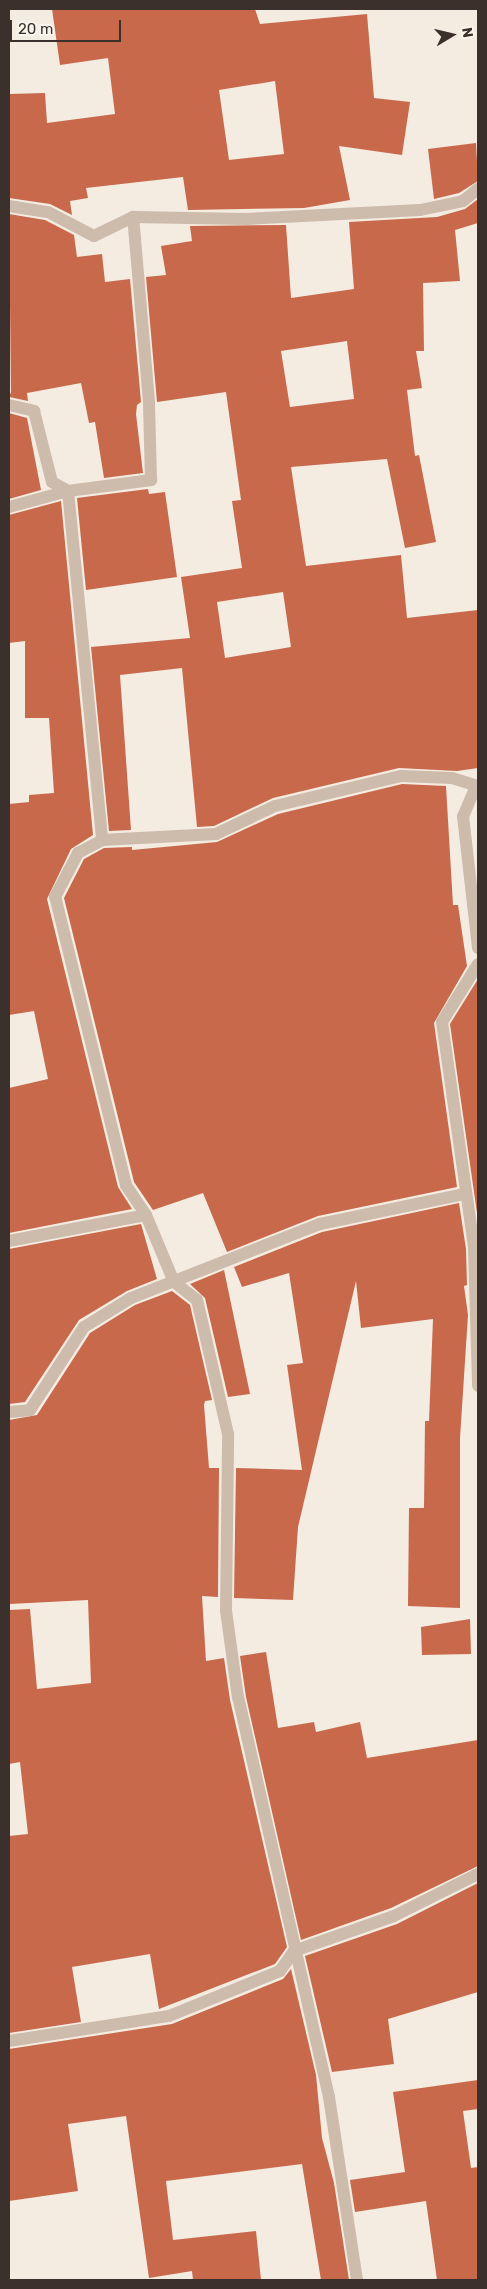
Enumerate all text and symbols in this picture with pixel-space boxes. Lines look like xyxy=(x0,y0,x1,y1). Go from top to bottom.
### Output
scale bar xyxy=(12,10,124,42)
north arrow xyxy=(427,10,477,60)
text: 20 m xyxy=(18,20,53,38)
text: N xyxy=(458,26,476,39)

